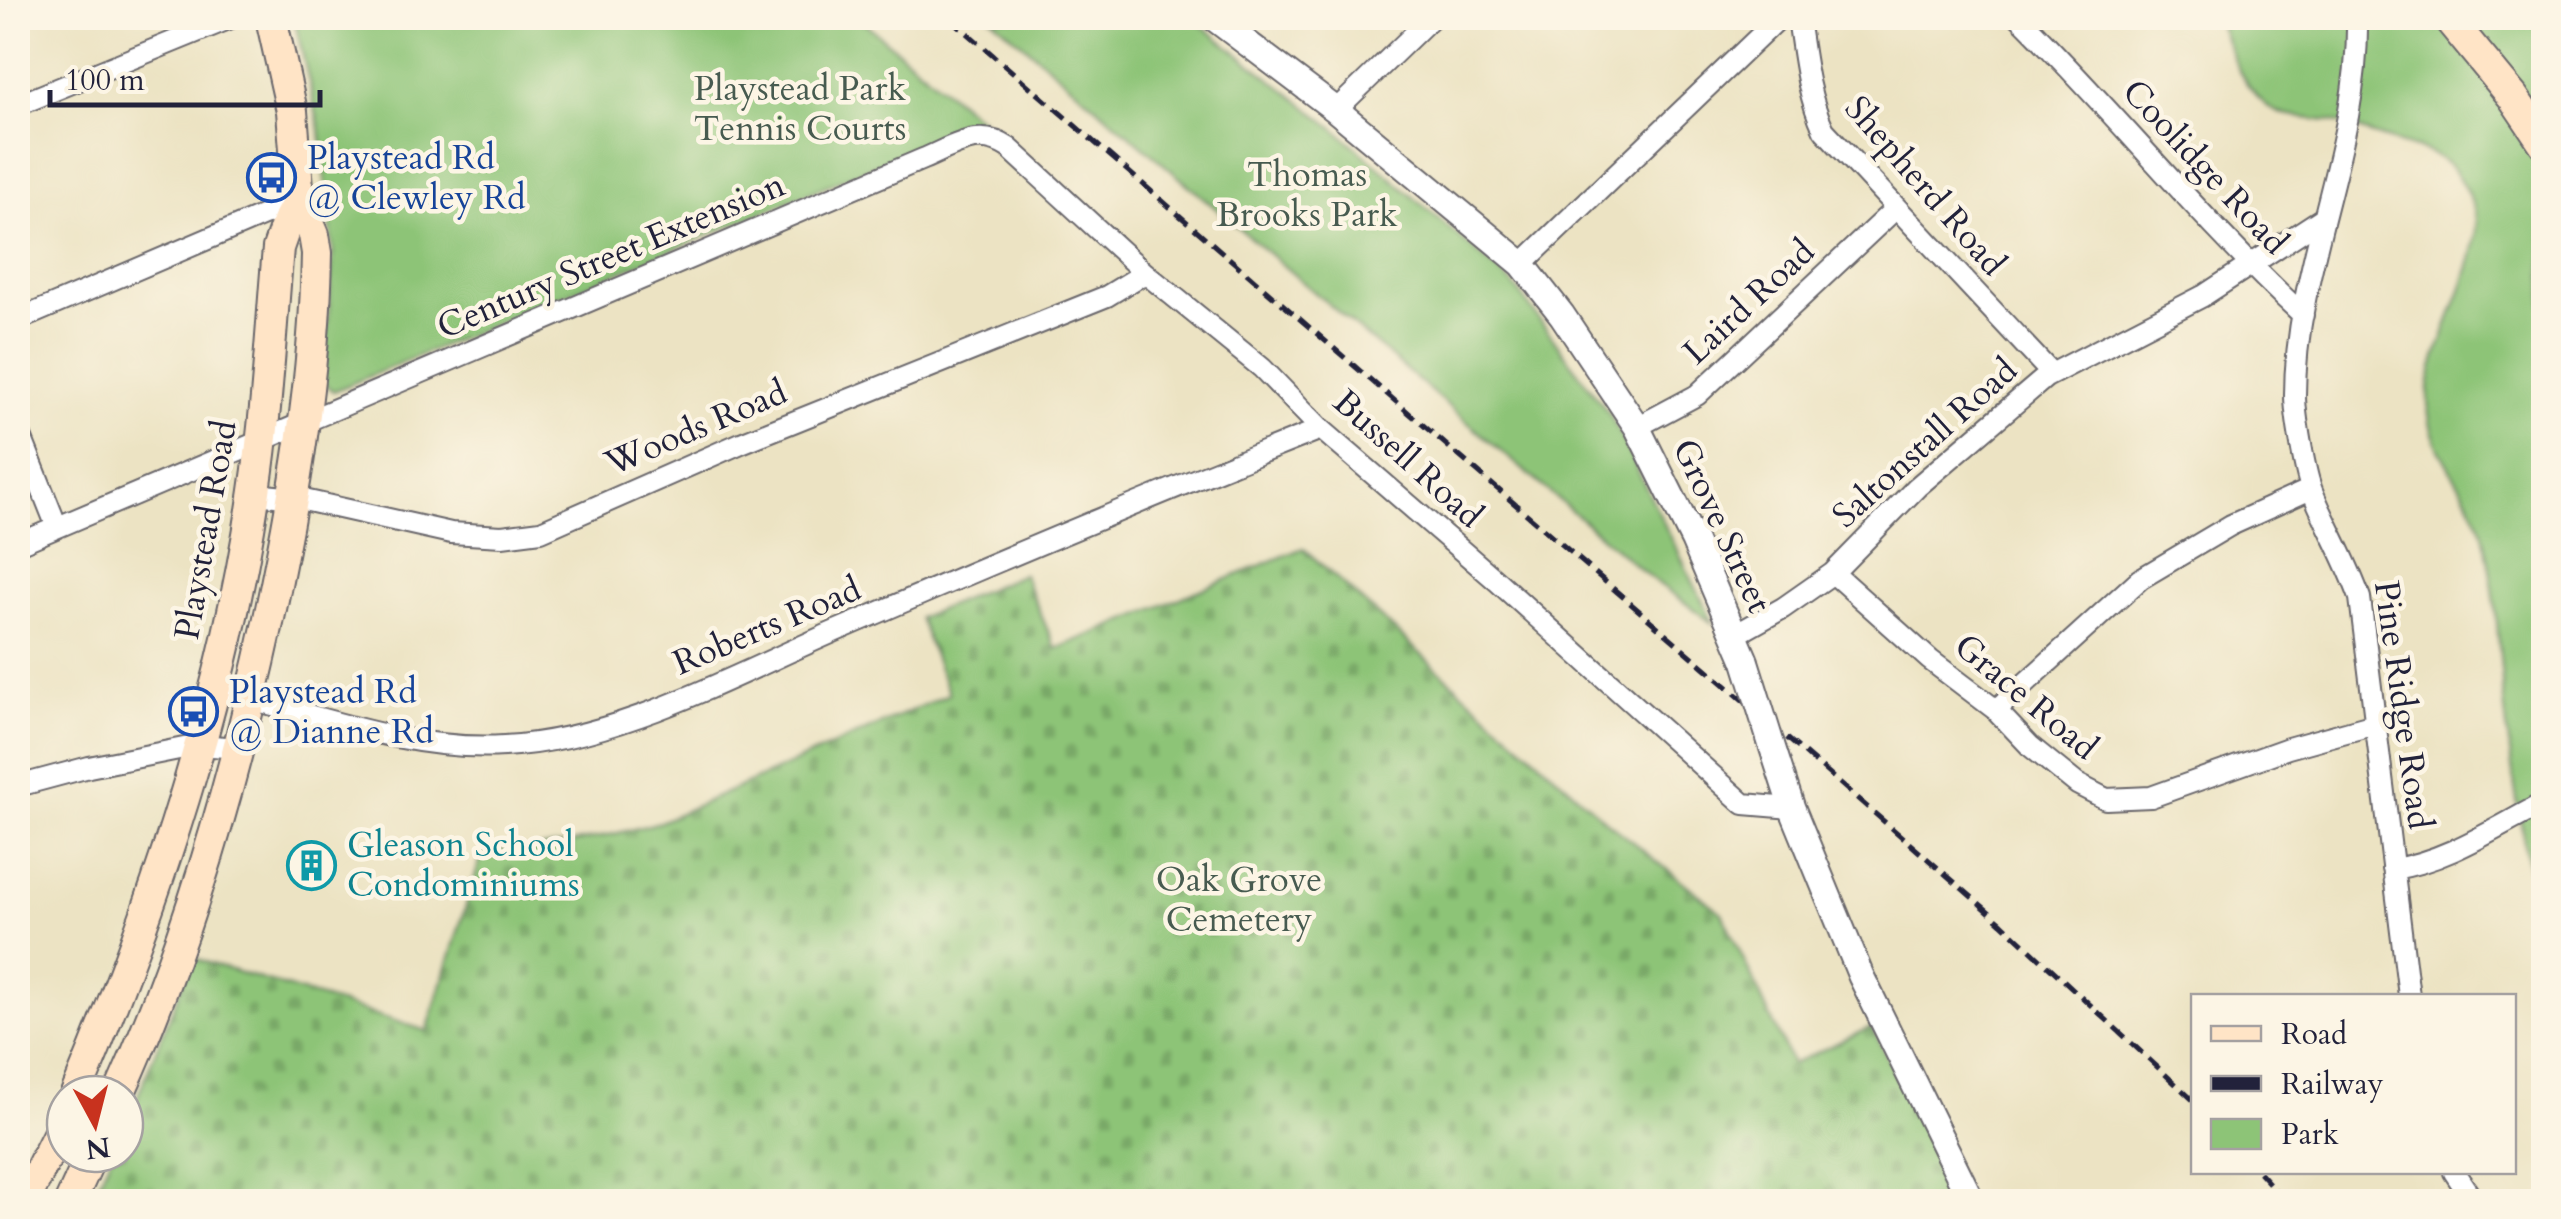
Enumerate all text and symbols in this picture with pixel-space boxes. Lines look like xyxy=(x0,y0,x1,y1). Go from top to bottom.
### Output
scale bar xyxy=(50,45,320,107)
text: 100 m xyxy=(65,60,145,101)
park label: Playstead Park Tennis Courts xyxy=(694,65,906,153)
street label: Coolidge Road xyxy=(2111,69,2299,265)
street label: Shepherd Road xyxy=(1833,86,2017,287)
place label: Playstead Rd @ Clewley Rd xyxy=(307,134,526,222)
park label: Thomas Brooks Park xyxy=(1216,151,1398,239)
bus stop icon: Playstead Rd @ Clewley Rd xyxy=(246,152,298,204)
street label: Century Street Extension xyxy=(430,161,792,351)
street label: Laird Road xyxy=(1673,228,1826,375)
street label: Saltonstall Road xyxy=(1822,347,2028,539)
street label: Woods Road xyxy=(597,368,795,488)
street label: Bussell Road xyxy=(1323,379,1494,539)
street label: Playstead Road xyxy=(163,416,249,643)
street label: Grove Street xyxy=(1661,431,1783,621)
street label: Roberts Road xyxy=(666,565,869,687)
street label: Pine Ridge Road xyxy=(2362,578,2444,833)
street label: Grace Road xyxy=(1944,623,2108,771)
place label: Playstead Rd @ Dianne Rd xyxy=(229,668,434,756)
bus stop icon: Playstead Rd @ Dianne Rd xyxy=(168,686,220,738)
place label: Gleason School Condominiums xyxy=(347,821,580,909)
building icon: Gleason School Condominiums xyxy=(286,839,338,891)
park label: Oak Grove Cemetery xyxy=(1156,856,1322,944)
legend xyxy=(2191,994,2516,1174)
text: Road xyxy=(2281,1014,2347,1055)
text: Railway xyxy=(2281,1064,2384,1105)
north arrow xyxy=(45,1074,145,1174)
text: Park xyxy=(2281,1114,2339,1155)
text: N xyxy=(84,1127,112,1168)

